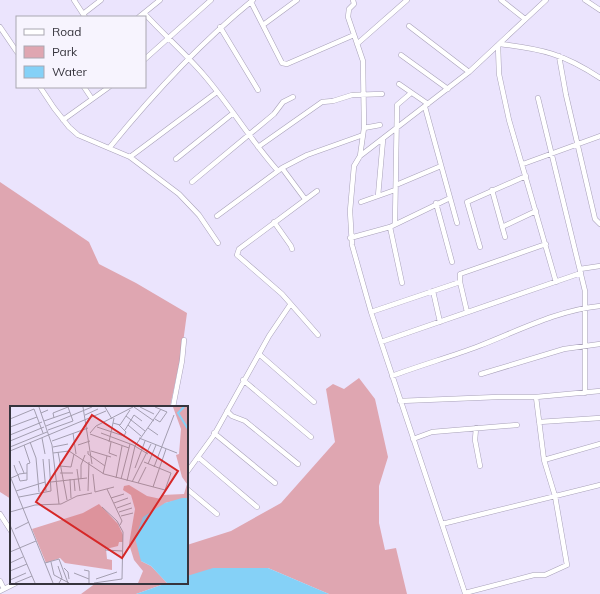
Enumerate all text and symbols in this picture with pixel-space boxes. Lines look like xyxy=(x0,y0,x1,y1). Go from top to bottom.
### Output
legend xyxy=(16,16,146,88)
text: Road xyxy=(52,24,81,39)
text: Park xyxy=(52,44,78,59)
text: Water xyxy=(52,64,88,79)
inset map xyxy=(10,406,188,584)

